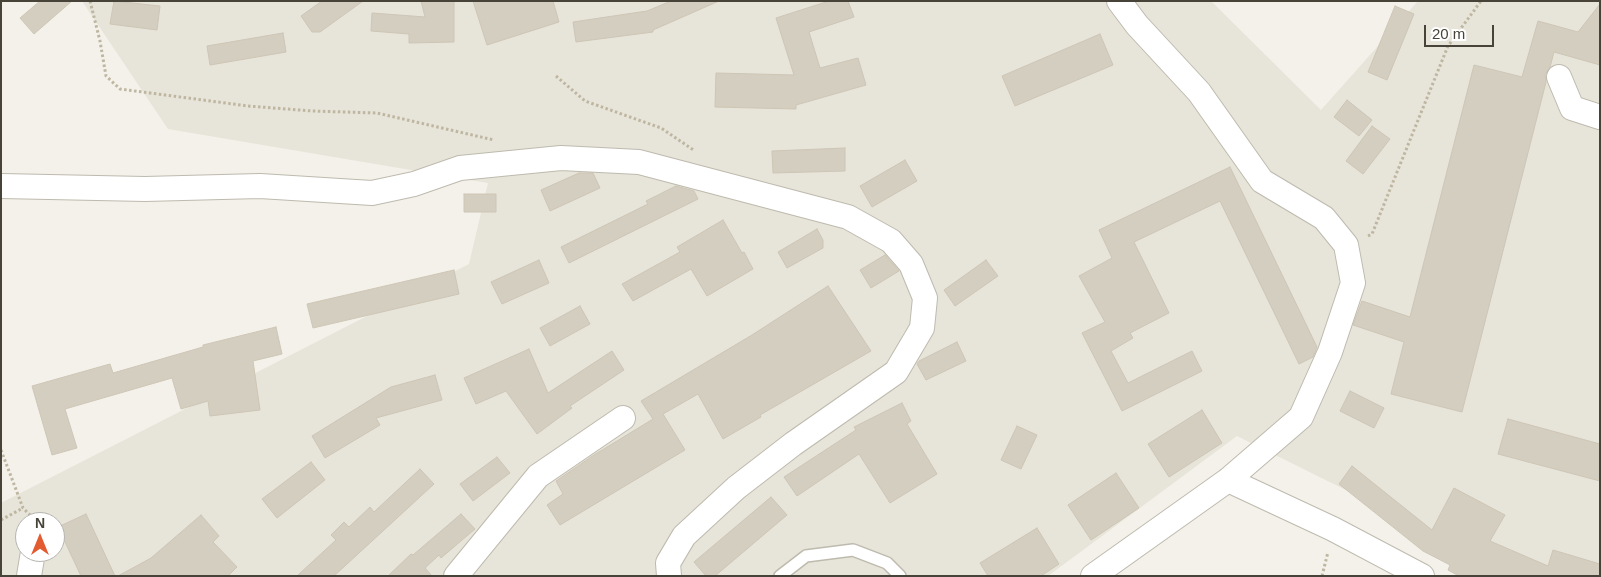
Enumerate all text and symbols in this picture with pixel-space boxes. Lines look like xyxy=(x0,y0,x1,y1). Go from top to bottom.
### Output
scale bar xyxy=(1426,15,1496,47)
text: 20 m xyxy=(1432,25,1465,42)
north arrow xyxy=(15,512,65,562)
text: N xyxy=(35,515,45,531)

